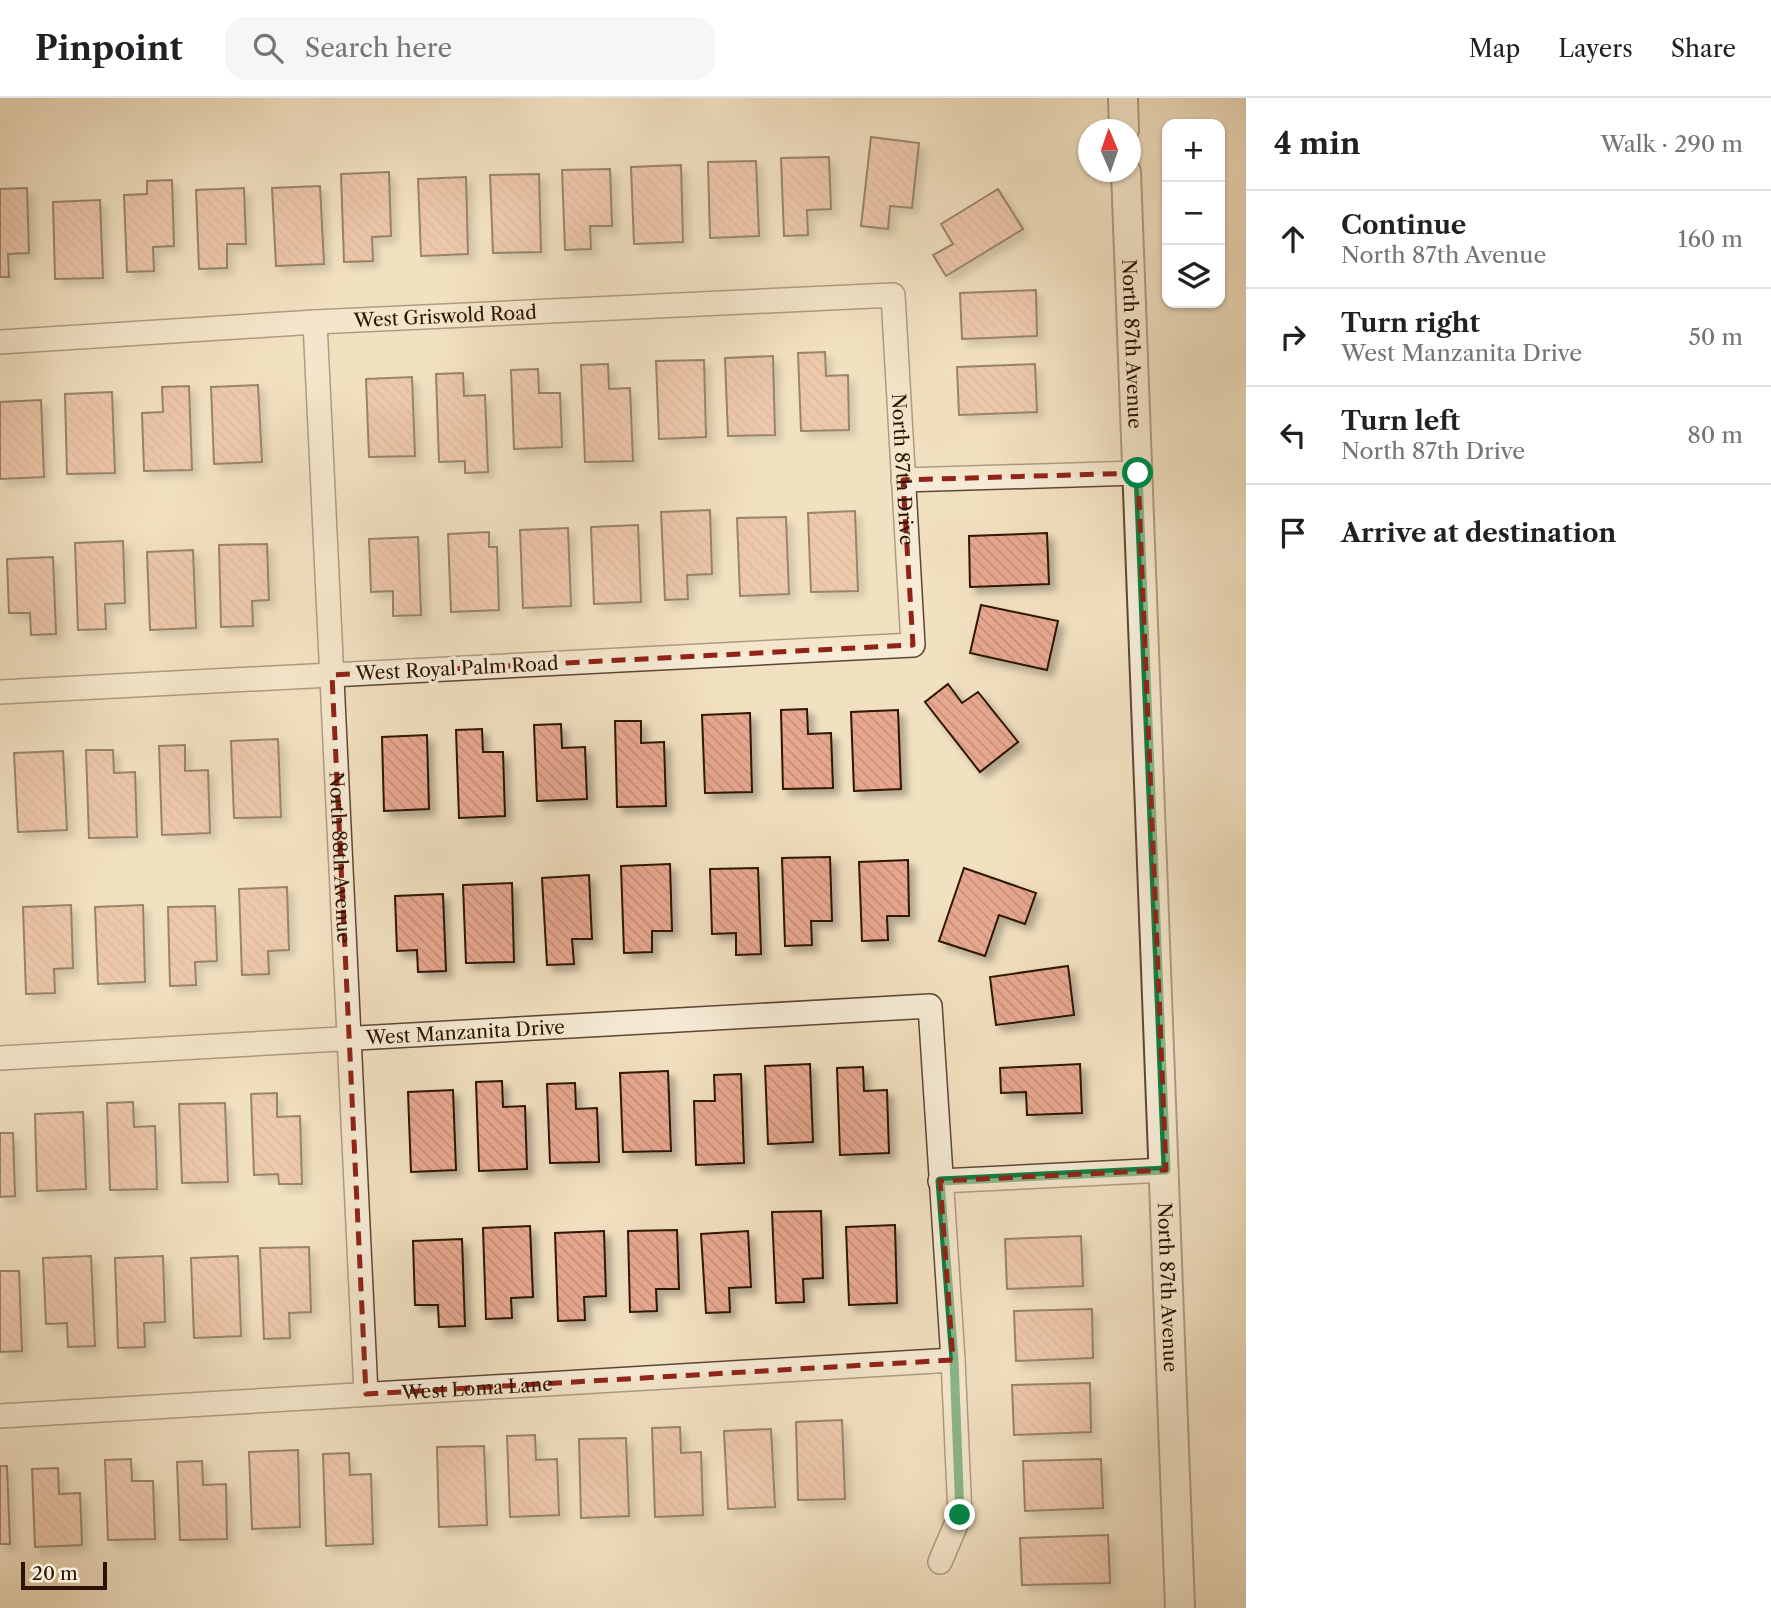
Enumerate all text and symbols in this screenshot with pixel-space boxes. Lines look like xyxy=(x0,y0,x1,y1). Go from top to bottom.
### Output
search box xyxy=(225,17,715,80)
text: Pinpoint xyxy=(35,28,183,69)
icon: search xyxy=(249,29,287,67)
text: Search here xyxy=(305,32,452,64)
text: Map xyxy=(1469,34,1520,63)
text: Layers xyxy=(1558,34,1633,63)
text: Share xyxy=(1671,34,1736,63)
north arrow xyxy=(1078,119,1141,182)
map controls xyxy=(1162,119,1225,308)
button: + xyxy=(1162,119,1225,182)
text: 4 min xyxy=(1274,125,1360,162)
text: Walk · 290 m xyxy=(1601,130,1743,158)
button: − xyxy=(1162,182,1225,245)
text: Continue xyxy=(1341,209,1466,241)
icon: ahead xyxy=(1274,220,1312,258)
text: 160 m xyxy=(1678,225,1743,253)
text: North 87th Avenue xyxy=(1341,241,1546,269)
button: layers xyxy=(1162,245,1225,308)
street label: North 87th Avenue xyxy=(1117,259,1147,429)
street label: West Griswold Road xyxy=(352,301,538,332)
text: Turn right xyxy=(1341,307,1480,339)
icon: right xyxy=(1274,318,1312,356)
text: 50 m xyxy=(1688,323,1743,351)
text: West Manzanita Drive xyxy=(1341,339,1582,367)
street label: North 87th Drive xyxy=(887,393,918,546)
text: Turn left xyxy=(1341,405,1460,437)
icon: left xyxy=(1274,416,1312,454)
text: 80 m xyxy=(1687,421,1743,449)
text: North 87th Drive xyxy=(1341,437,1525,465)
route start xyxy=(1122,457,1153,488)
icon: arrive xyxy=(1274,514,1312,552)
text: Arrive at destination xyxy=(1341,517,1616,549)
street label: West Royal Palm Road xyxy=(354,652,559,685)
street label: North 88th Avenue xyxy=(324,771,356,944)
street label: West Manzanita Drive xyxy=(364,1015,565,1050)
street label: North 87th Avenue xyxy=(1153,1202,1182,1372)
street label: West Loma Lane xyxy=(400,1373,554,1404)
route end xyxy=(944,1499,975,1530)
scale bar xyxy=(21,1559,107,1591)
text: 20 m xyxy=(32,1562,78,1585)

